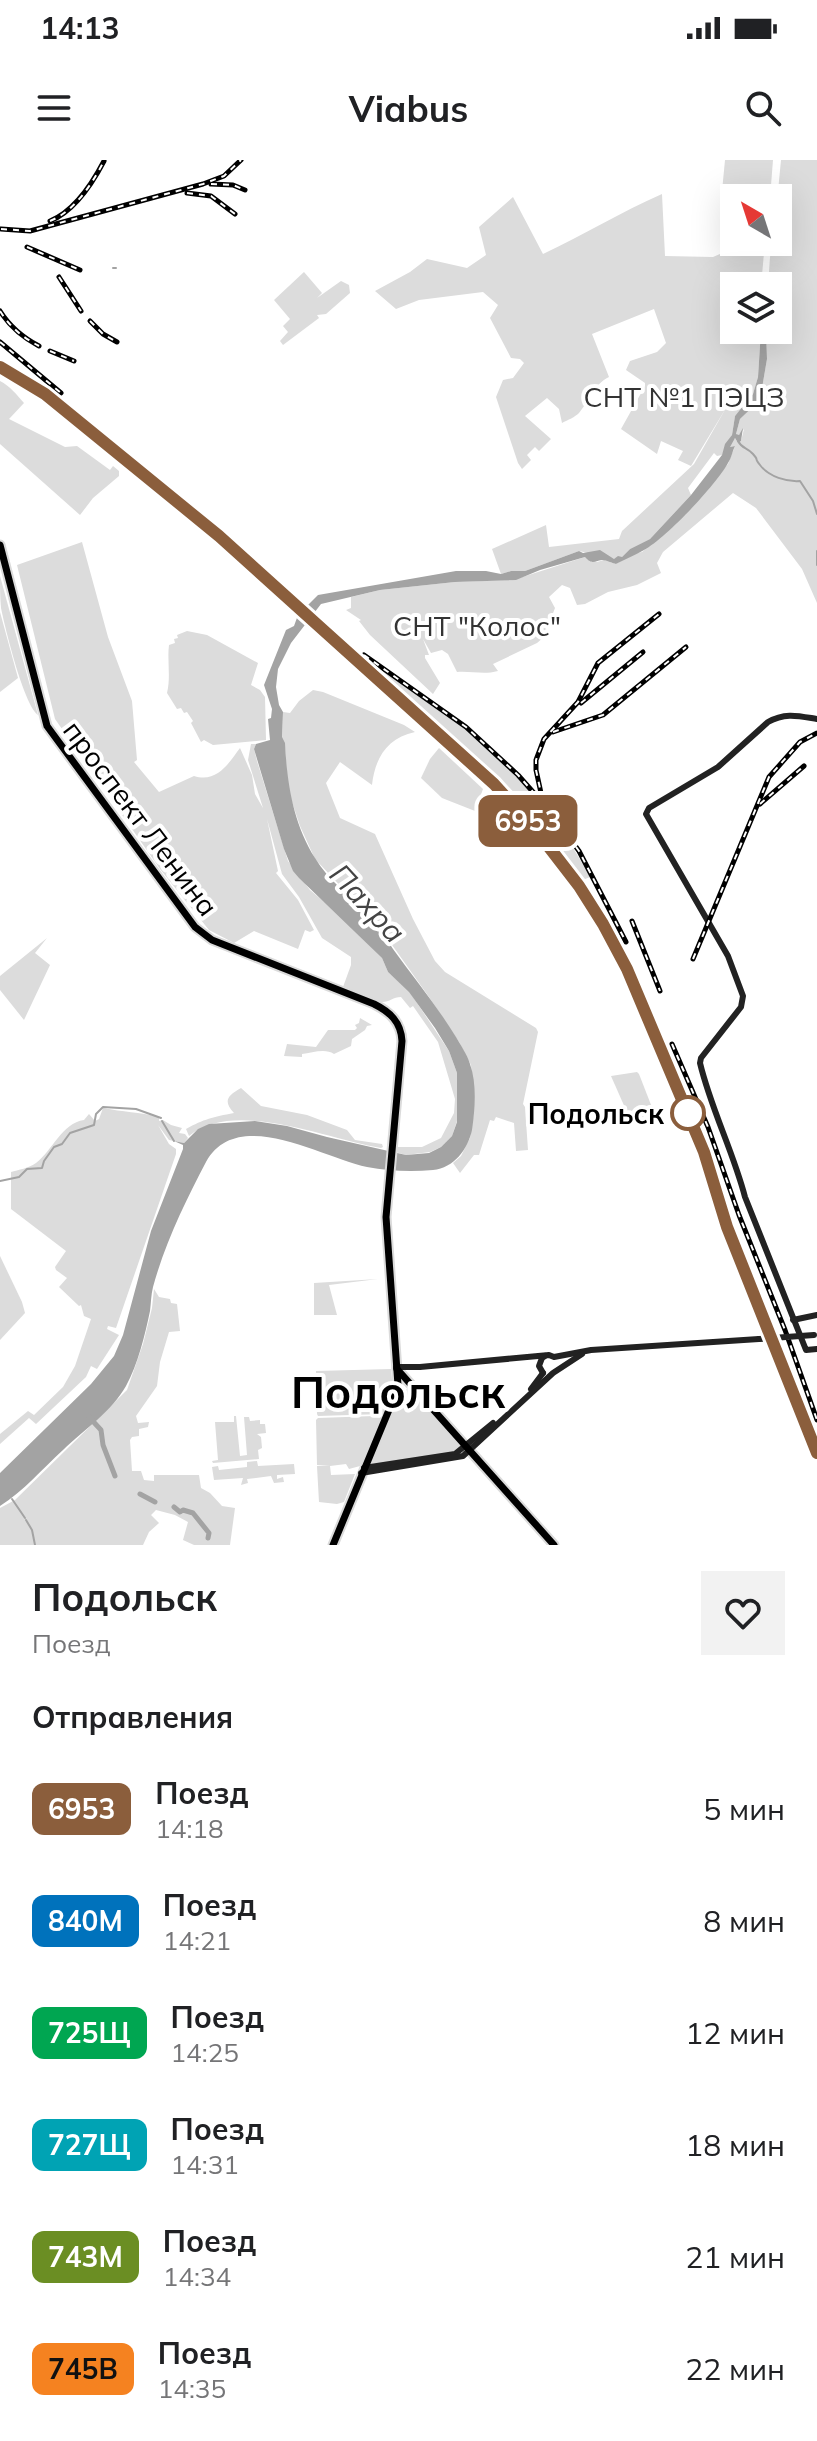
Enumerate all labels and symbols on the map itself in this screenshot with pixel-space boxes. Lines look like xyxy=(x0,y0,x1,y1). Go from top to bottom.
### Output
north arrow xyxy=(720,184,792,256)
park label: СНТ №1 ПЭЦЗ xyxy=(584,379,784,414)
park label: СНТ "Колос" xyxy=(393,608,561,643)
street label: проспект Ленина xyxy=(56,713,226,923)
line badge: 6953 xyxy=(472,795,584,847)
water label: Пахра xyxy=(322,856,414,950)
place label: Подольск xyxy=(528,1096,665,1131)
marker: Подольск xyxy=(671,1096,705,1130)
district label: Подольск xyxy=(291,1364,506,1419)

